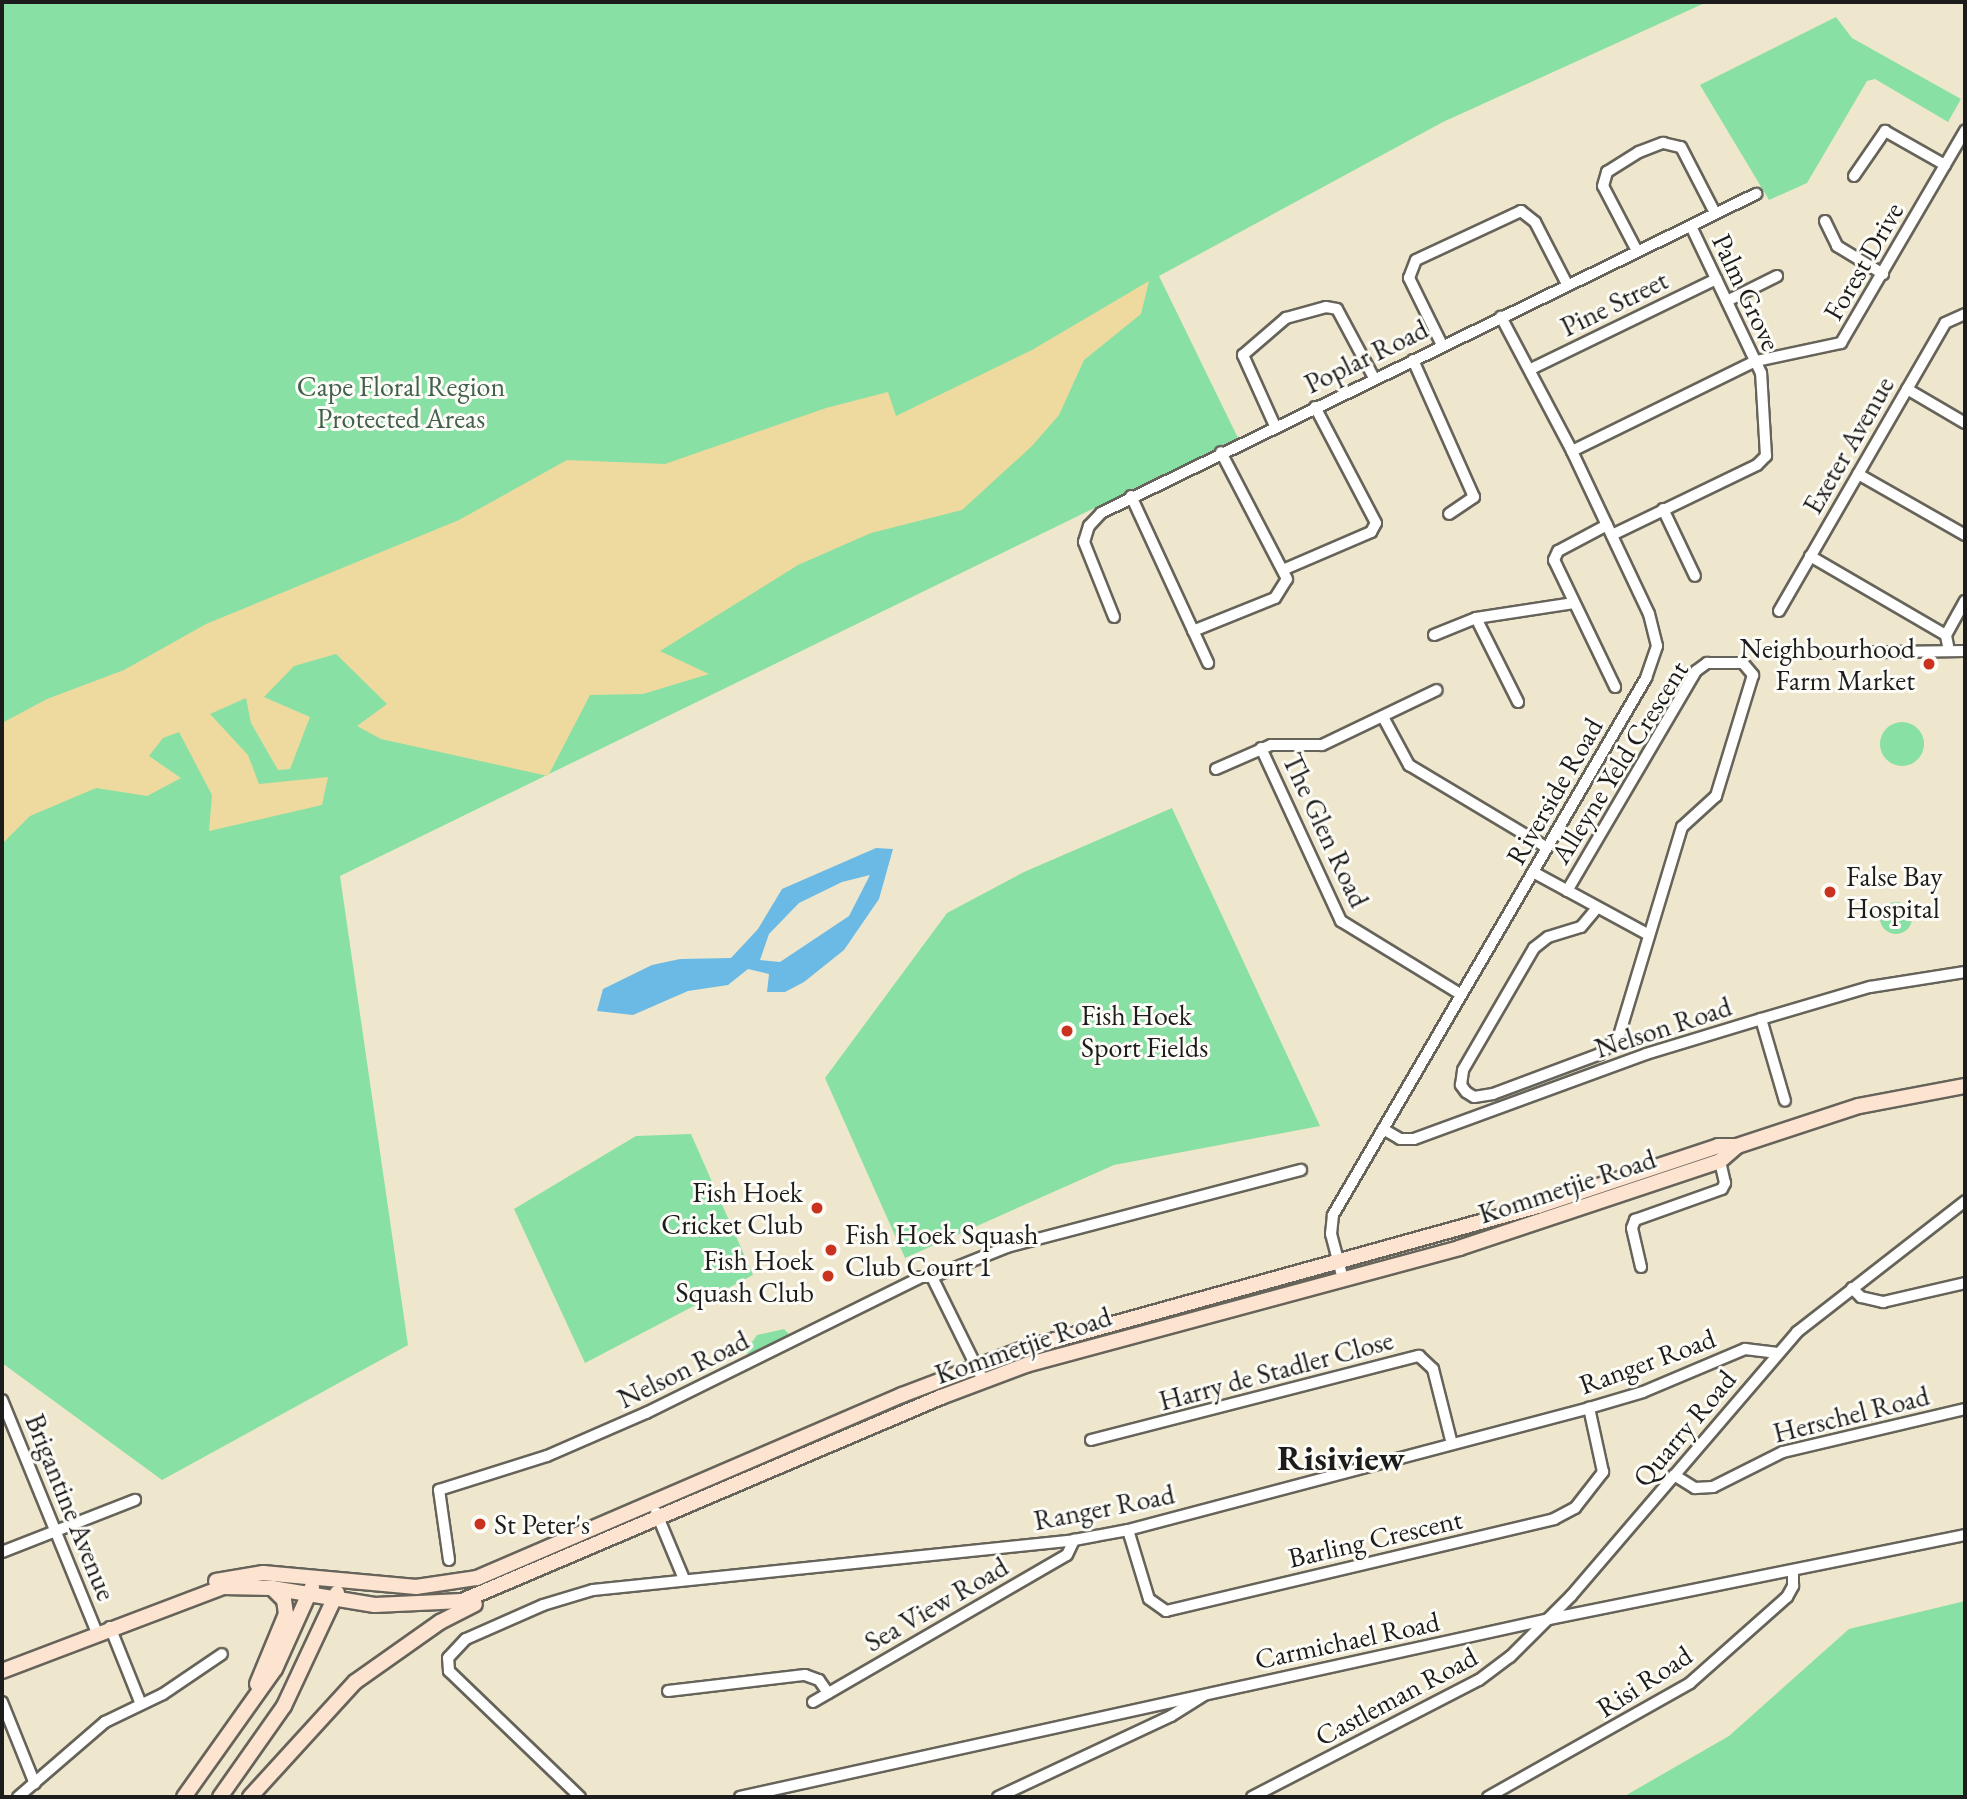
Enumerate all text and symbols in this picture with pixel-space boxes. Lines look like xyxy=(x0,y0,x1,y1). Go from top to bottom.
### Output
street label: Forest Drive xyxy=(1816,196,1910,326)
street label: Palm Grove xyxy=(1705,228,1789,356)
street label: Pine Street xyxy=(1555,263,1673,343)
street label: Poplar Road xyxy=(1299,312,1433,400)
park label: Cape Floral Region Protected Areas xyxy=(297,369,505,435)
street label: Exeter Avenue xyxy=(1795,370,1901,520)
place label: Neighbourhood Farm Market xyxy=(1740,631,1915,697)
street label: Alleyne Yeld Crescent xyxy=(1543,654,1695,870)
marker: Neighbourhood Farm Market xyxy=(1921,656,1937,672)
street label: Riverside Road xyxy=(1498,712,1610,870)
street label: The Glen Road xyxy=(1276,747,1376,913)
place label: False Bay Hospital xyxy=(1846,859,1943,925)
marker: False Bay Hospital xyxy=(1820,882,1840,902)
street label: Nelson Road xyxy=(1590,989,1736,1065)
place label: Fish Hoek Sport Fields xyxy=(1081,998,1208,1064)
marker: Fish Hoek Sport Fields xyxy=(1059,1023,1075,1039)
street label: Kommetjie Road xyxy=(1474,1142,1660,1230)
place label: Fish Hoek Cricket Club xyxy=(661,1175,803,1241)
marker: Fish Hoek Cricket Club xyxy=(809,1200,825,1216)
place label: Fish Hoek Squash Club Court 1 xyxy=(845,1217,1038,1283)
marker: Fish Hoek Squash Club Court 1 xyxy=(823,1242,839,1258)
place label: Fish Hoek Squash Club xyxy=(676,1243,814,1309)
marker: Fish Hoek Squash Club xyxy=(820,1268,836,1284)
street label: Kommetjie Road xyxy=(930,1299,1116,1391)
street label: Ranger Road xyxy=(1574,1321,1720,1401)
street label: Nelson Road xyxy=(612,1323,754,1415)
street label: Harry de Stadler Close xyxy=(1155,1323,1397,1417)
street label: Quarry Road xyxy=(1625,1363,1743,1493)
street label: Herschel Road xyxy=(1769,1378,1933,1450)
street label: Brigantine Avenue xyxy=(18,1409,124,1605)
district label: Risiview xyxy=(1277,1437,1405,1479)
street label: Ranger Road xyxy=(1031,1477,1177,1537)
street label: Barling Crescent xyxy=(1285,1502,1465,1574)
place label: St Peter's xyxy=(494,1507,590,1541)
marker: St Peter's xyxy=(472,1516,488,1532)
street label: Sea View Road xyxy=(858,1549,1014,1659)
street label: Carmichael Road xyxy=(1252,1604,1442,1676)
street label: Risi Road xyxy=(1590,1638,1698,1724)
street label: Castleman Road xyxy=(1309,1639,1483,1753)

